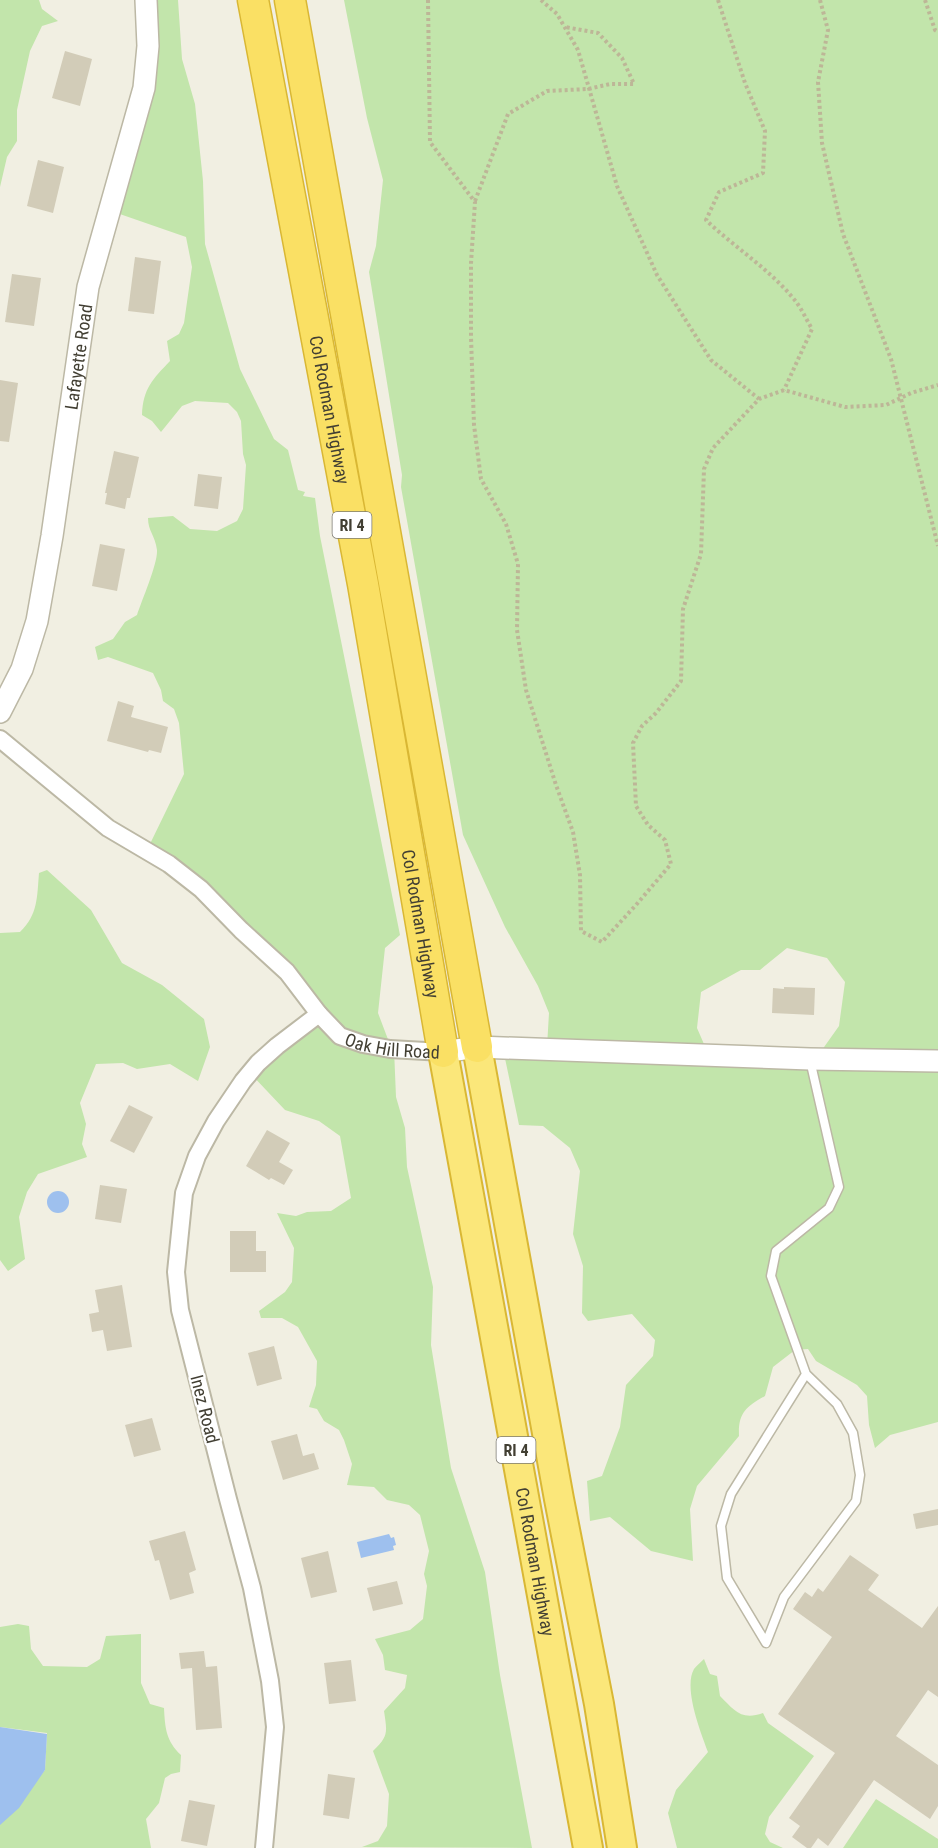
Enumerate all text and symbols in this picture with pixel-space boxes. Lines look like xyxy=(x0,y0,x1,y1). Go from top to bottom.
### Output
street label: Lafayette Road xyxy=(60,303,96,411)
street label: Col Rodman Highway xyxy=(306,334,355,486)
road number: RI 4 xyxy=(332,512,372,538)
street label: Col Rodman Highway xyxy=(398,848,444,1000)
street label: Oak Hill Road xyxy=(342,1028,440,1062)
street label: Inez Road xyxy=(186,1373,224,1445)
road number: RI 4 xyxy=(496,1437,536,1463)
street label: Col Rodman Highway xyxy=(512,1486,560,1638)

